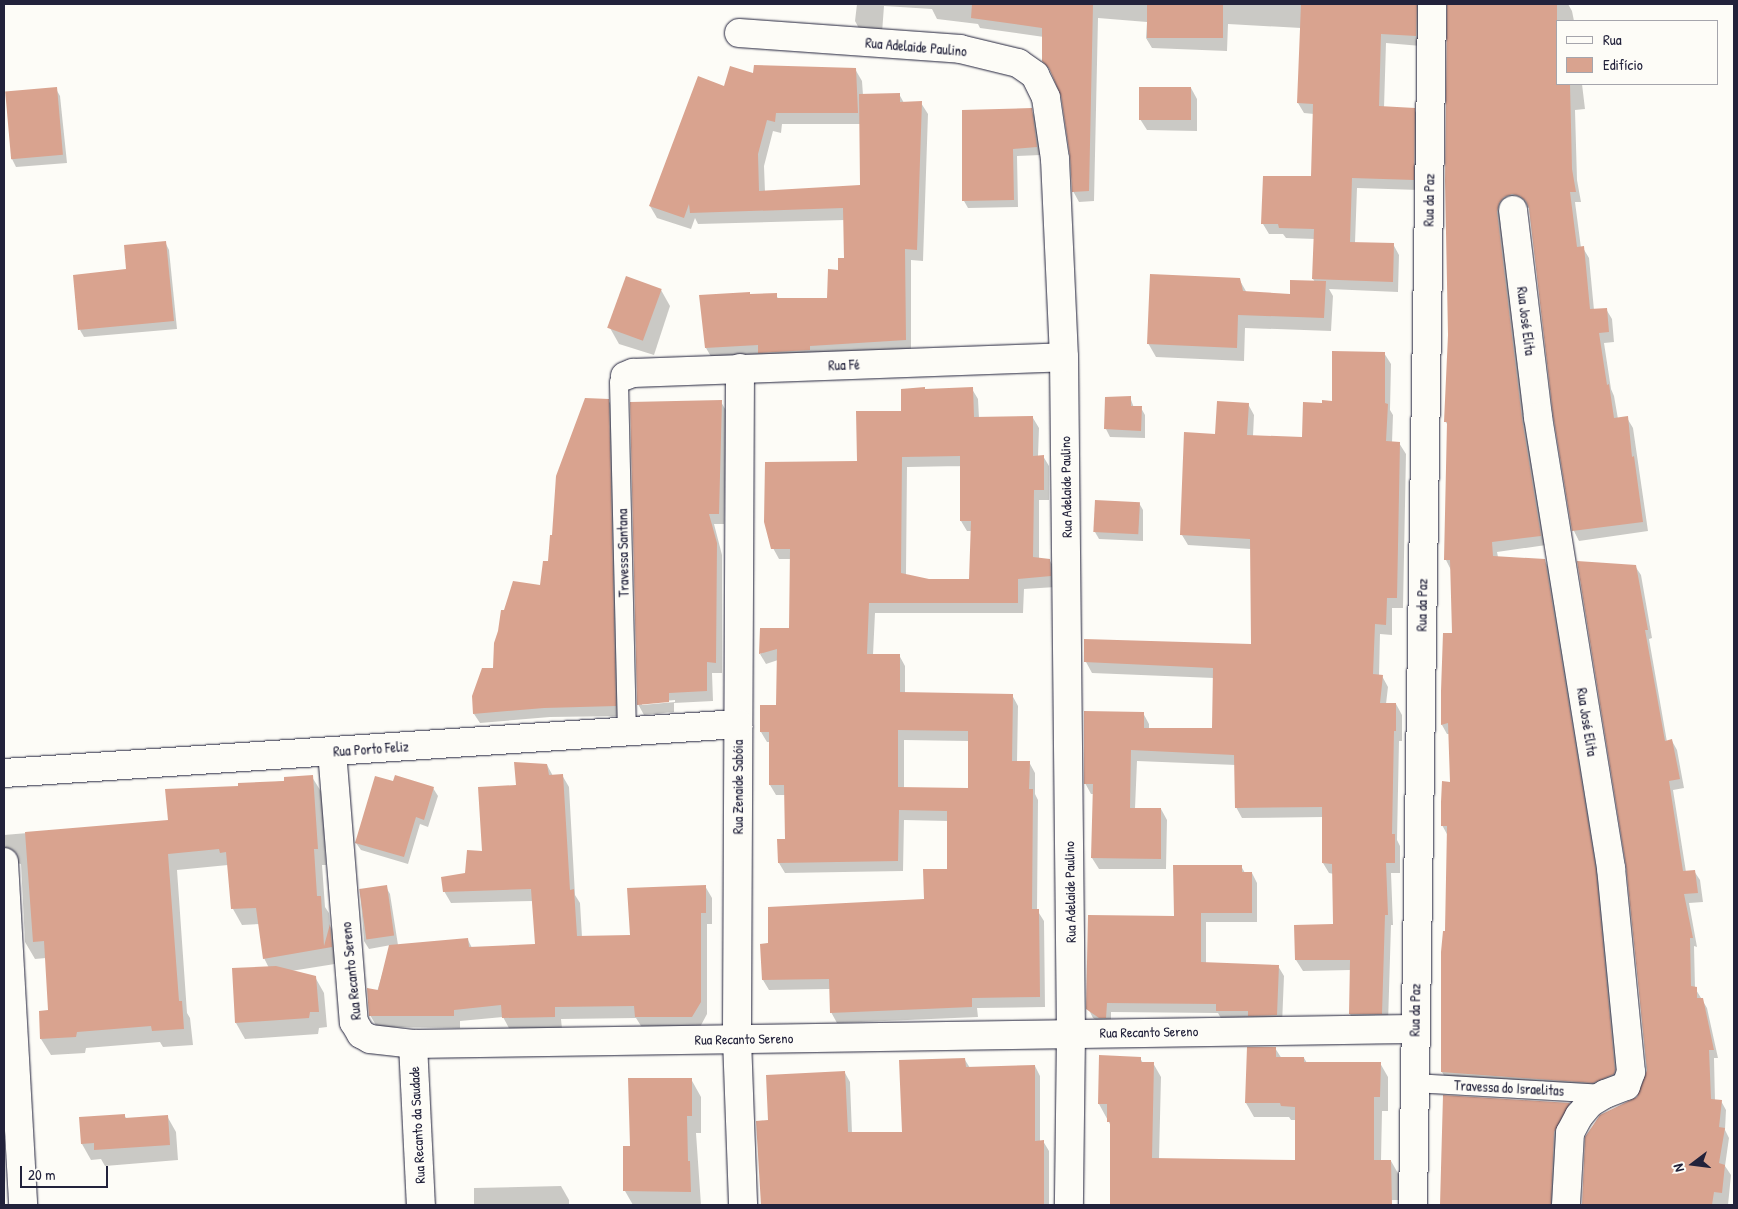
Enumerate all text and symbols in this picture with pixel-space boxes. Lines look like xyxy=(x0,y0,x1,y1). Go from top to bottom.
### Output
legend xyxy=(1556,20,1718,85)
text: Rua xyxy=(1603,29,1622,50)
street label: Rua Adelaide Paulino xyxy=(865,34,967,60)
text: Edifício xyxy=(1603,54,1643,75)
street label: Rua da Paz xyxy=(1420,173,1438,227)
street label: Rua José Elita xyxy=(1513,286,1539,356)
street label: Rua Fé xyxy=(828,356,860,374)
street label: Rua Adelaide Paulino xyxy=(1057,436,1075,538)
street label: Travessa Santana xyxy=(614,509,632,597)
street label: Rua da Paz xyxy=(1413,578,1431,632)
street label: Rua José Elita xyxy=(1573,687,1601,757)
street label: Rua Porto Feliz xyxy=(333,738,409,760)
street label: Rua Zenaide Sabóia xyxy=(730,740,746,834)
street label: Rua Adelaide Paulino xyxy=(1061,841,1079,943)
street label: Rua Recanto Sereno xyxy=(338,921,364,1021)
street label: Rua da Paz xyxy=(1406,983,1424,1037)
street label: Rua Recanto Sereno xyxy=(1100,1023,1198,1041)
street label: Rua Recanto Sereno xyxy=(695,1030,793,1048)
street label: Rua Recanto da Saudade xyxy=(406,1066,428,1184)
street label: Travessa do Israelitas xyxy=(1454,1077,1564,1099)
north arrow xyxy=(1668,1139,1718,1189)
scale bar xyxy=(22,1156,110,1188)
text: N xyxy=(1668,1162,1688,1174)
text: 20 m xyxy=(28,1164,55,1185)

